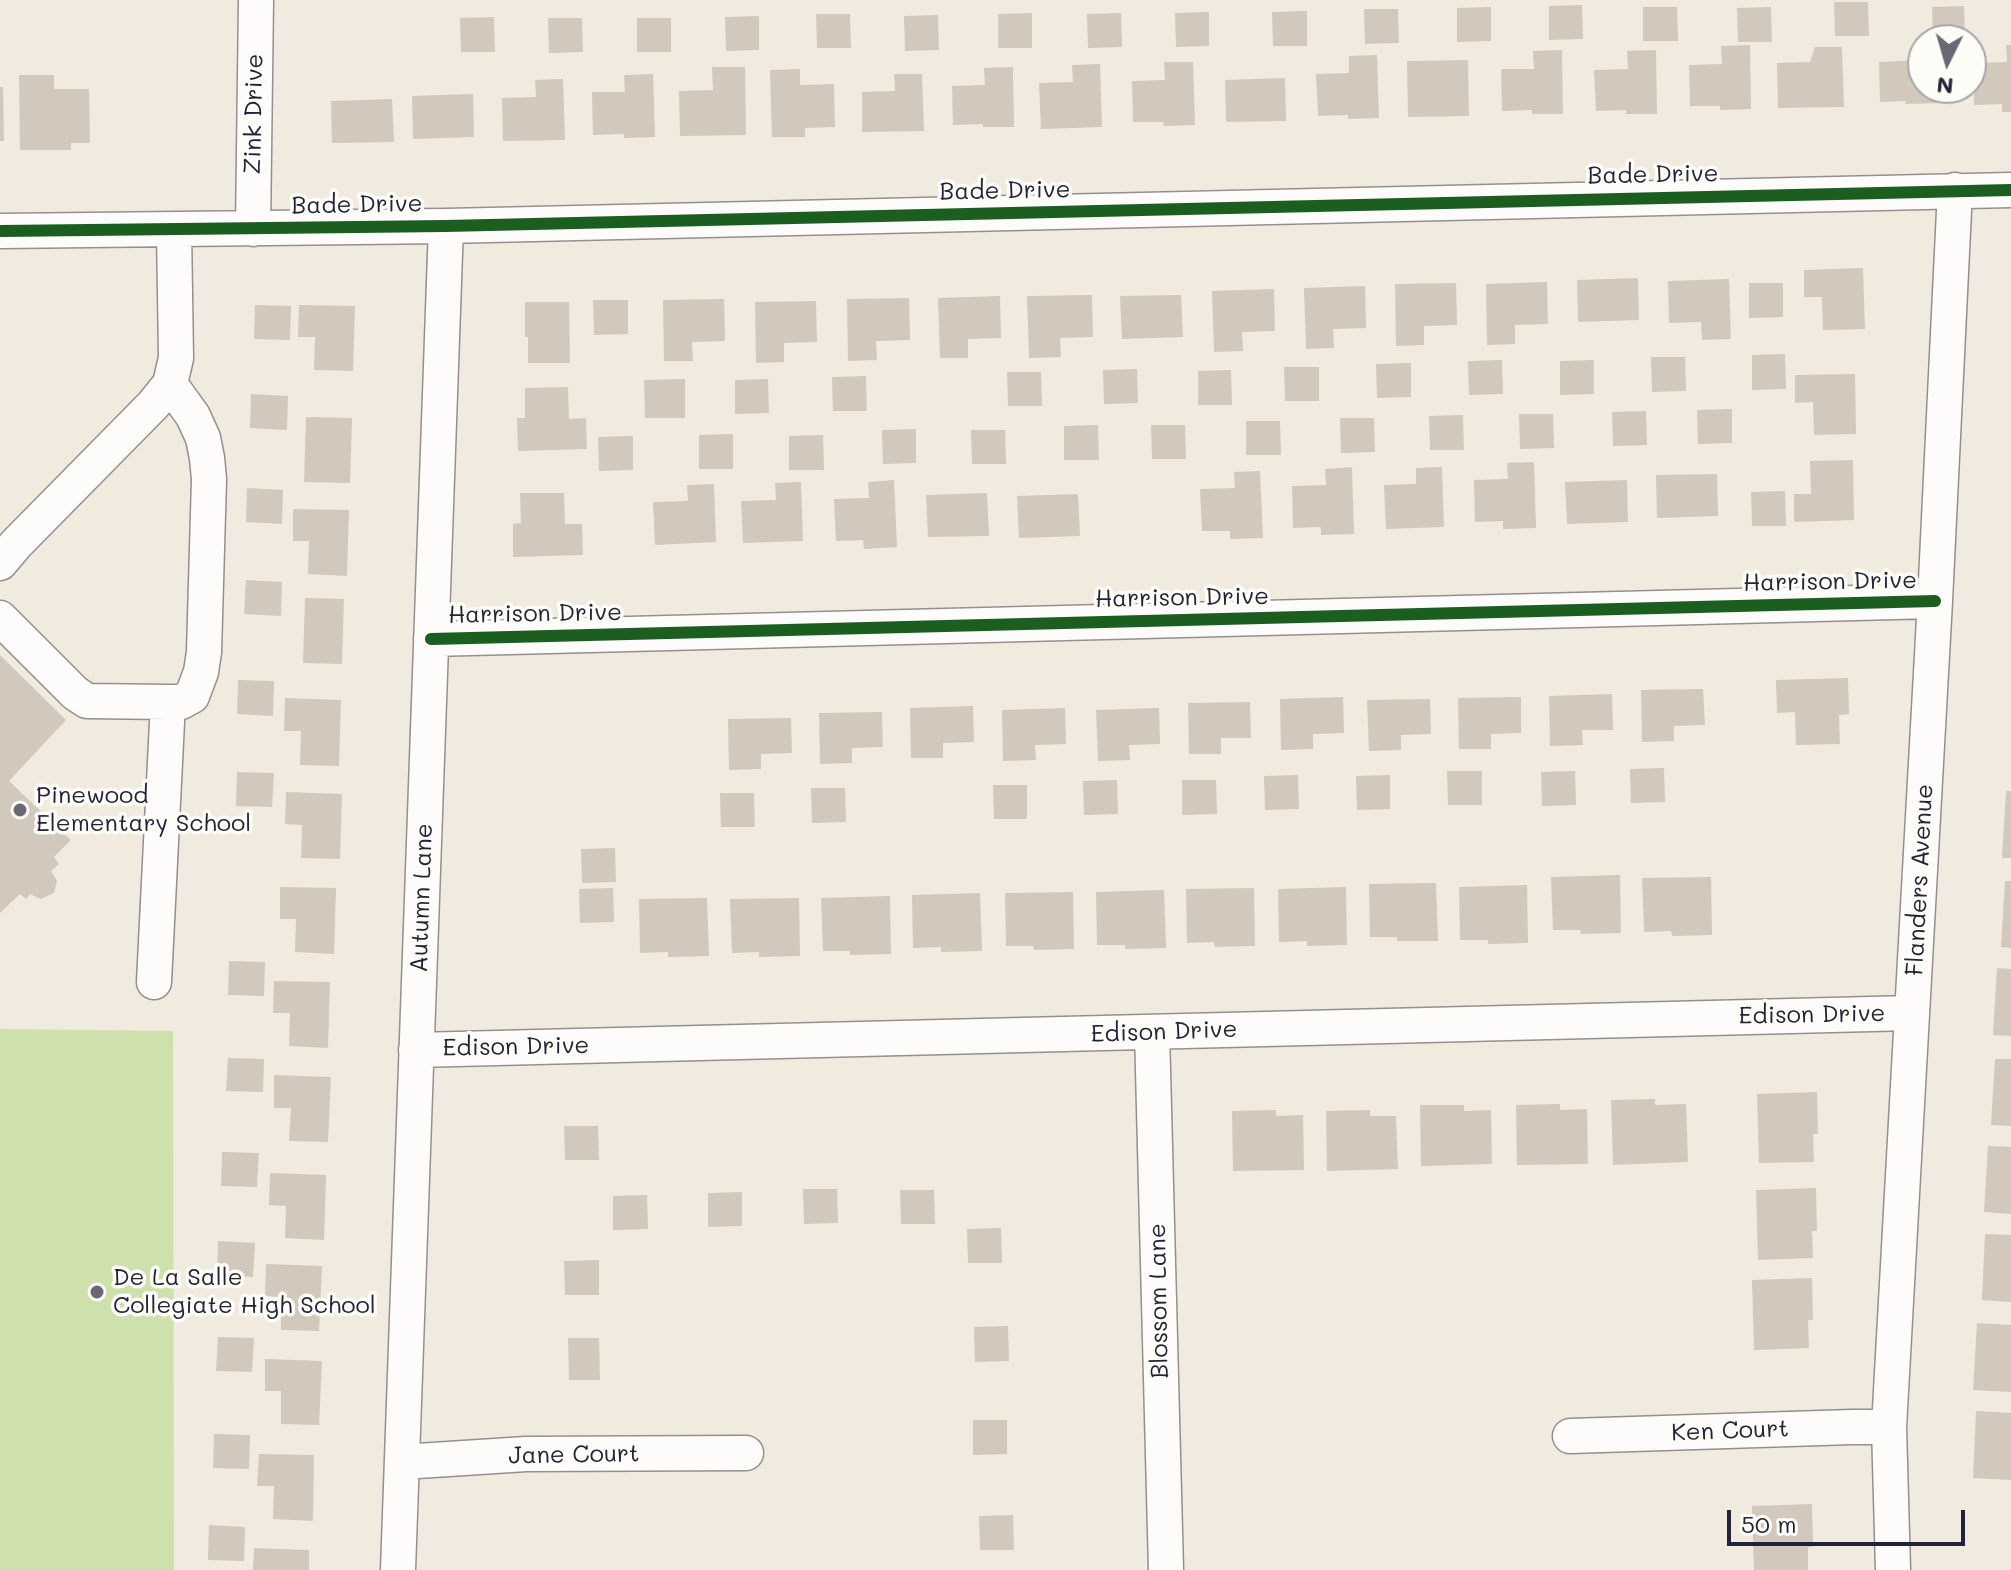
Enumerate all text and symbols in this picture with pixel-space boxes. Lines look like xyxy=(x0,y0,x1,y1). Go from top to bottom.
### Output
north arrow xyxy=(1907,24,1987,104)
street label: Zink Drive xyxy=(239,53,269,175)
text: N xyxy=(1935,71,1955,102)
street label: Bade Drive xyxy=(1587,159,1719,191)
street label: Bade Drive xyxy=(939,175,1071,207)
street label: Bade Drive xyxy=(291,189,423,221)
street label: Harrison Drive xyxy=(1743,566,1917,598)
street label: Harrison Drive xyxy=(1095,582,1269,614)
street label: Harrison Drive xyxy=(448,598,622,630)
place label: Pinewood Elementary School xyxy=(36,782,251,838)
street label: Flanders Avenue xyxy=(1901,783,1939,977)
marker: Pinewood Elementary School xyxy=(11,801,29,819)
street label: Autumn Lane xyxy=(405,823,439,973)
street label: Edison Drive xyxy=(1738,999,1886,1031)
street label: Edison Drive xyxy=(1090,1015,1238,1049)
street label: Edison Drive xyxy=(442,1031,590,1063)
street label: Blossom Lane xyxy=(1143,1223,1175,1379)
place label: De La Salle Collegiate High School xyxy=(113,1264,376,1320)
marker: De La Salle Collegiate High School xyxy=(88,1283,106,1301)
street label: Ken Court xyxy=(1671,1415,1789,1447)
street label: Jane Court xyxy=(508,1439,640,1471)
scale bar xyxy=(1731,1494,1969,1544)
text: 50 m xyxy=(1741,1508,1797,1539)

